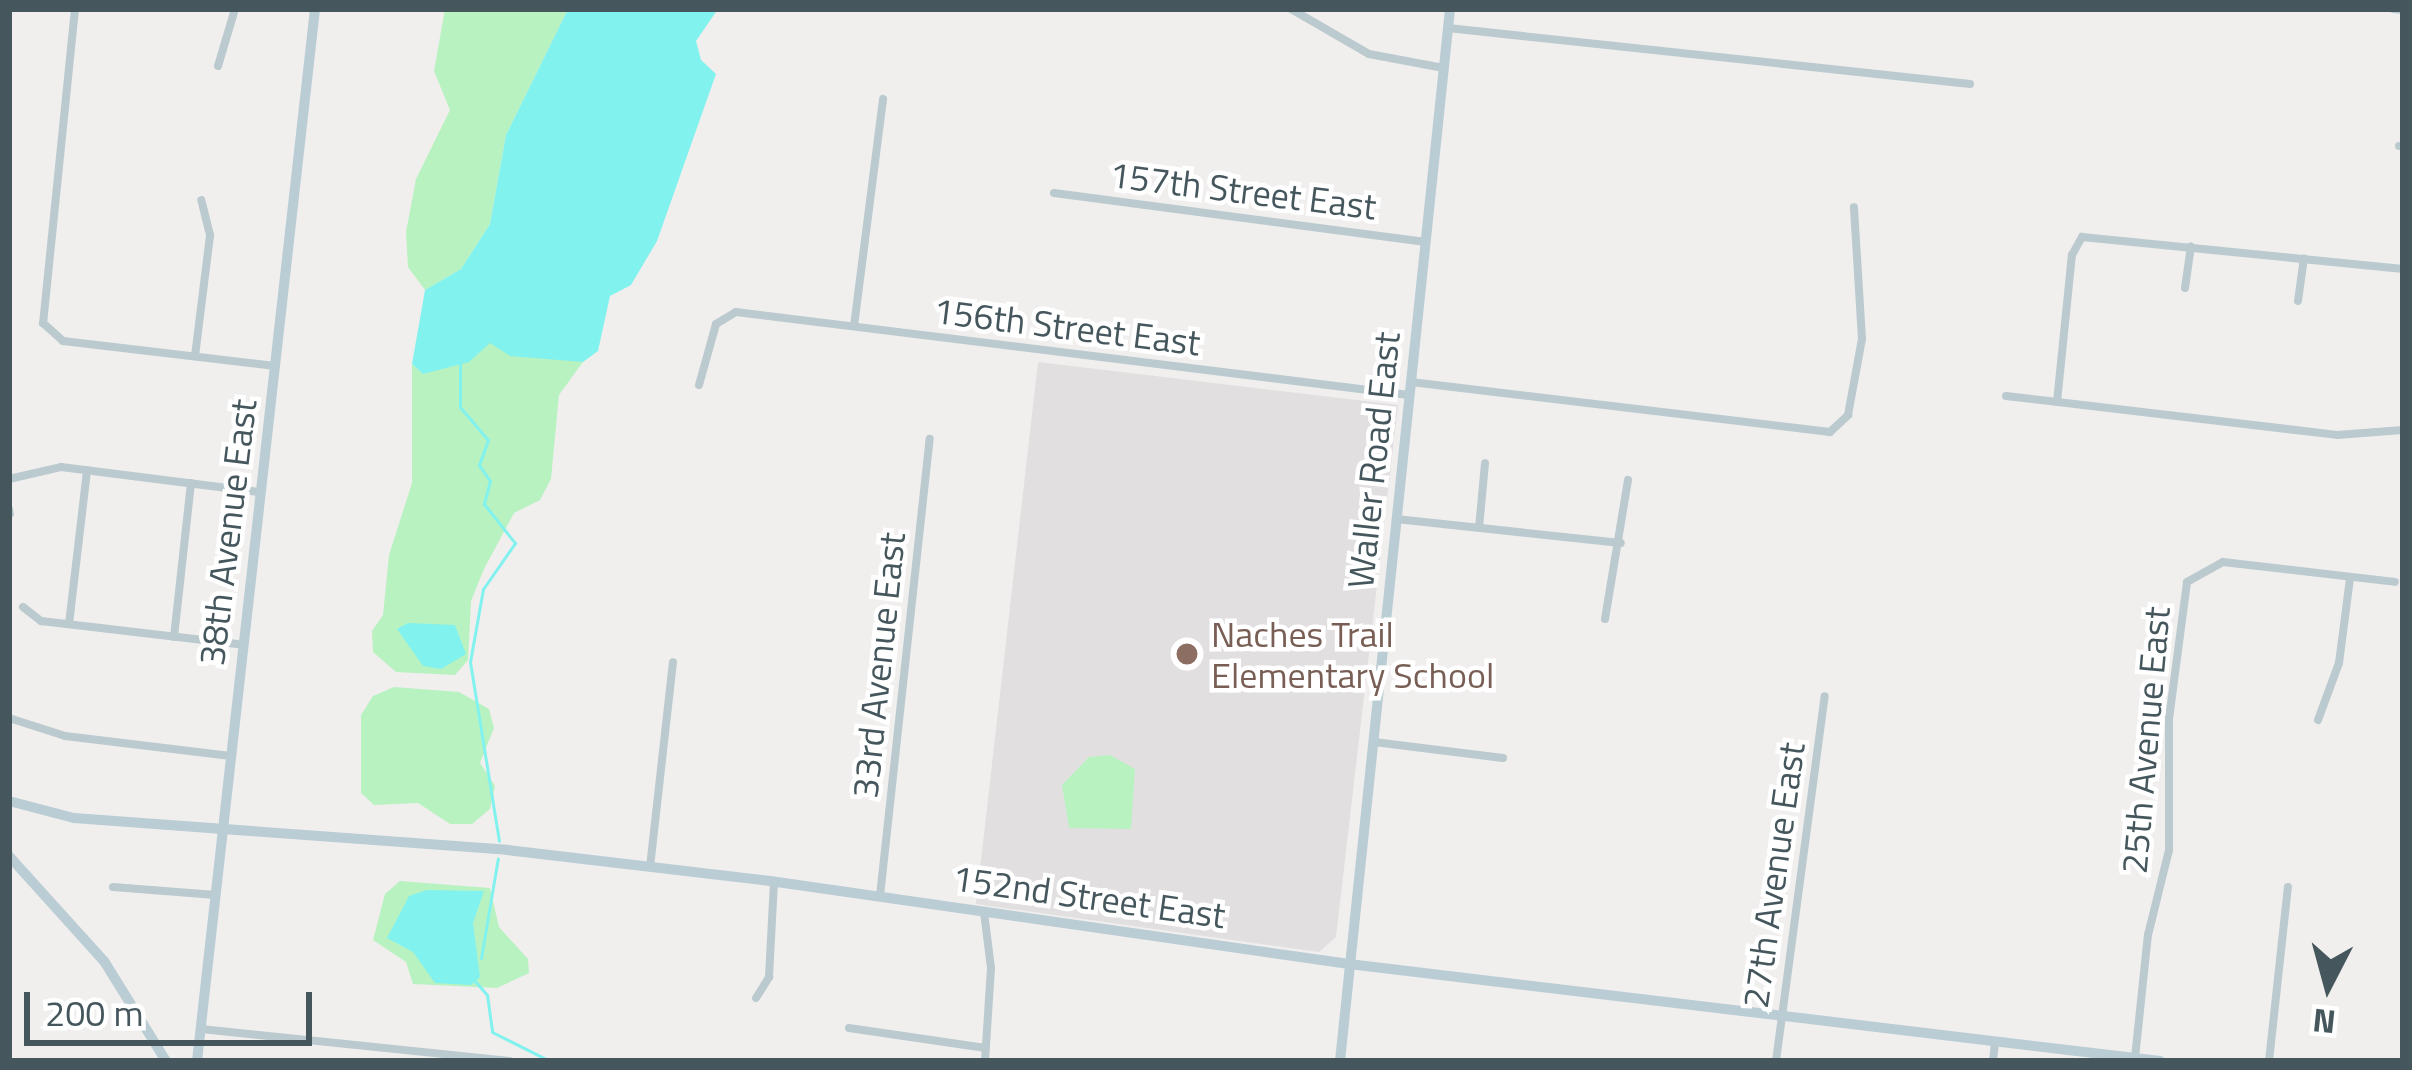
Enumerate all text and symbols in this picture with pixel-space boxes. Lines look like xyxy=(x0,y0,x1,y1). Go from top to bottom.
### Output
street label: 157th Street East xyxy=(1107,152,1379,228)
street label: 156th Street East xyxy=(931,288,1203,364)
street label: Waller Road East xyxy=(1338,330,1408,590)
street label: 38th Avenue East xyxy=(189,396,265,668)
street label: 33rd Avenue East xyxy=(843,530,913,800)
street label: 25th Avenue East xyxy=(2112,605,2178,875)
place label: Naches Trail Elementary School xyxy=(1211,611,1494,696)
marker: Naches Trail Elementary School xyxy=(1174,641,1200,667)
street label: 27th Avenue East xyxy=(1733,739,1813,1011)
street label: 152nd Street East xyxy=(950,855,1228,937)
north arrow xyxy=(2268,926,2388,1046)
scale bar xyxy=(30,968,318,1042)
text: 200 m xyxy=(45,985,144,1040)
text: N xyxy=(2310,996,2338,1048)

